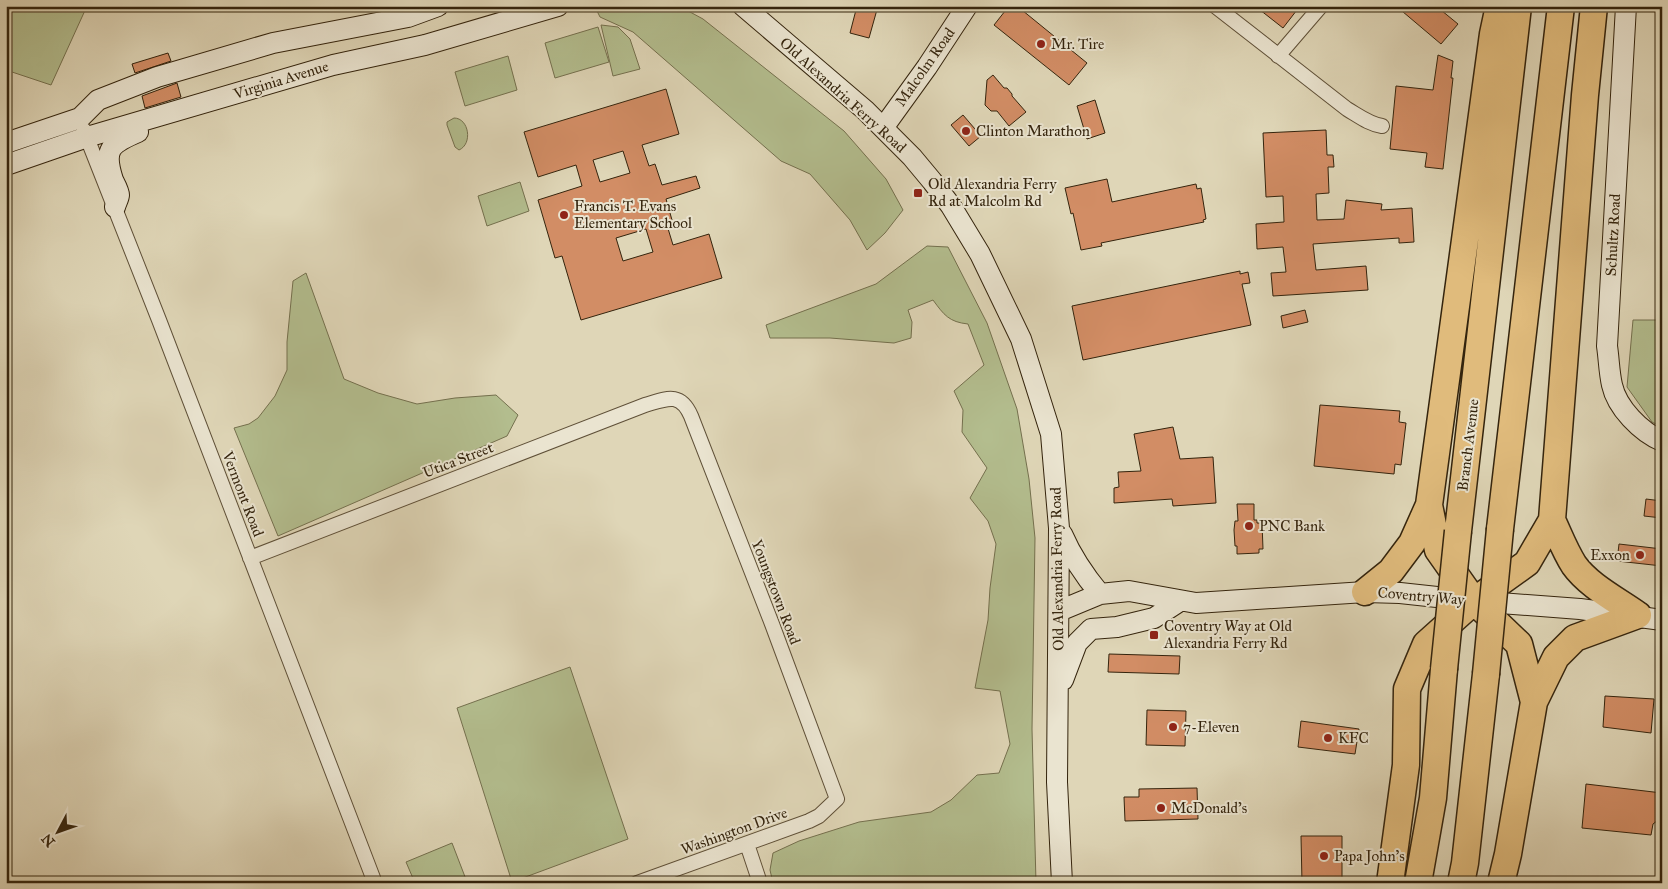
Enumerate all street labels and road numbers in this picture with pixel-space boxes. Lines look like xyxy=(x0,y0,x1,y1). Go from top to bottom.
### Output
street label: Malcolm Road xyxy=(891,24,959,110)
street label: Old Alexandria Ferry Road xyxy=(776,34,910,157)
street label: Virginia Avenue xyxy=(230,57,331,103)
street label: Schultz Road xyxy=(1602,193,1624,277)
street label: Branch Avenue xyxy=(1453,398,1483,492)
street label: Utica Street xyxy=(420,438,496,482)
street label: Vermont Road xyxy=(218,448,268,540)
street label: Old Alexandria Ferry Road xyxy=(1047,487,1067,651)
street label: Youngstown Road xyxy=(748,537,804,647)
street label: Coventry Way xyxy=(1377,583,1466,609)
street label: Washington Drive xyxy=(678,803,790,859)

